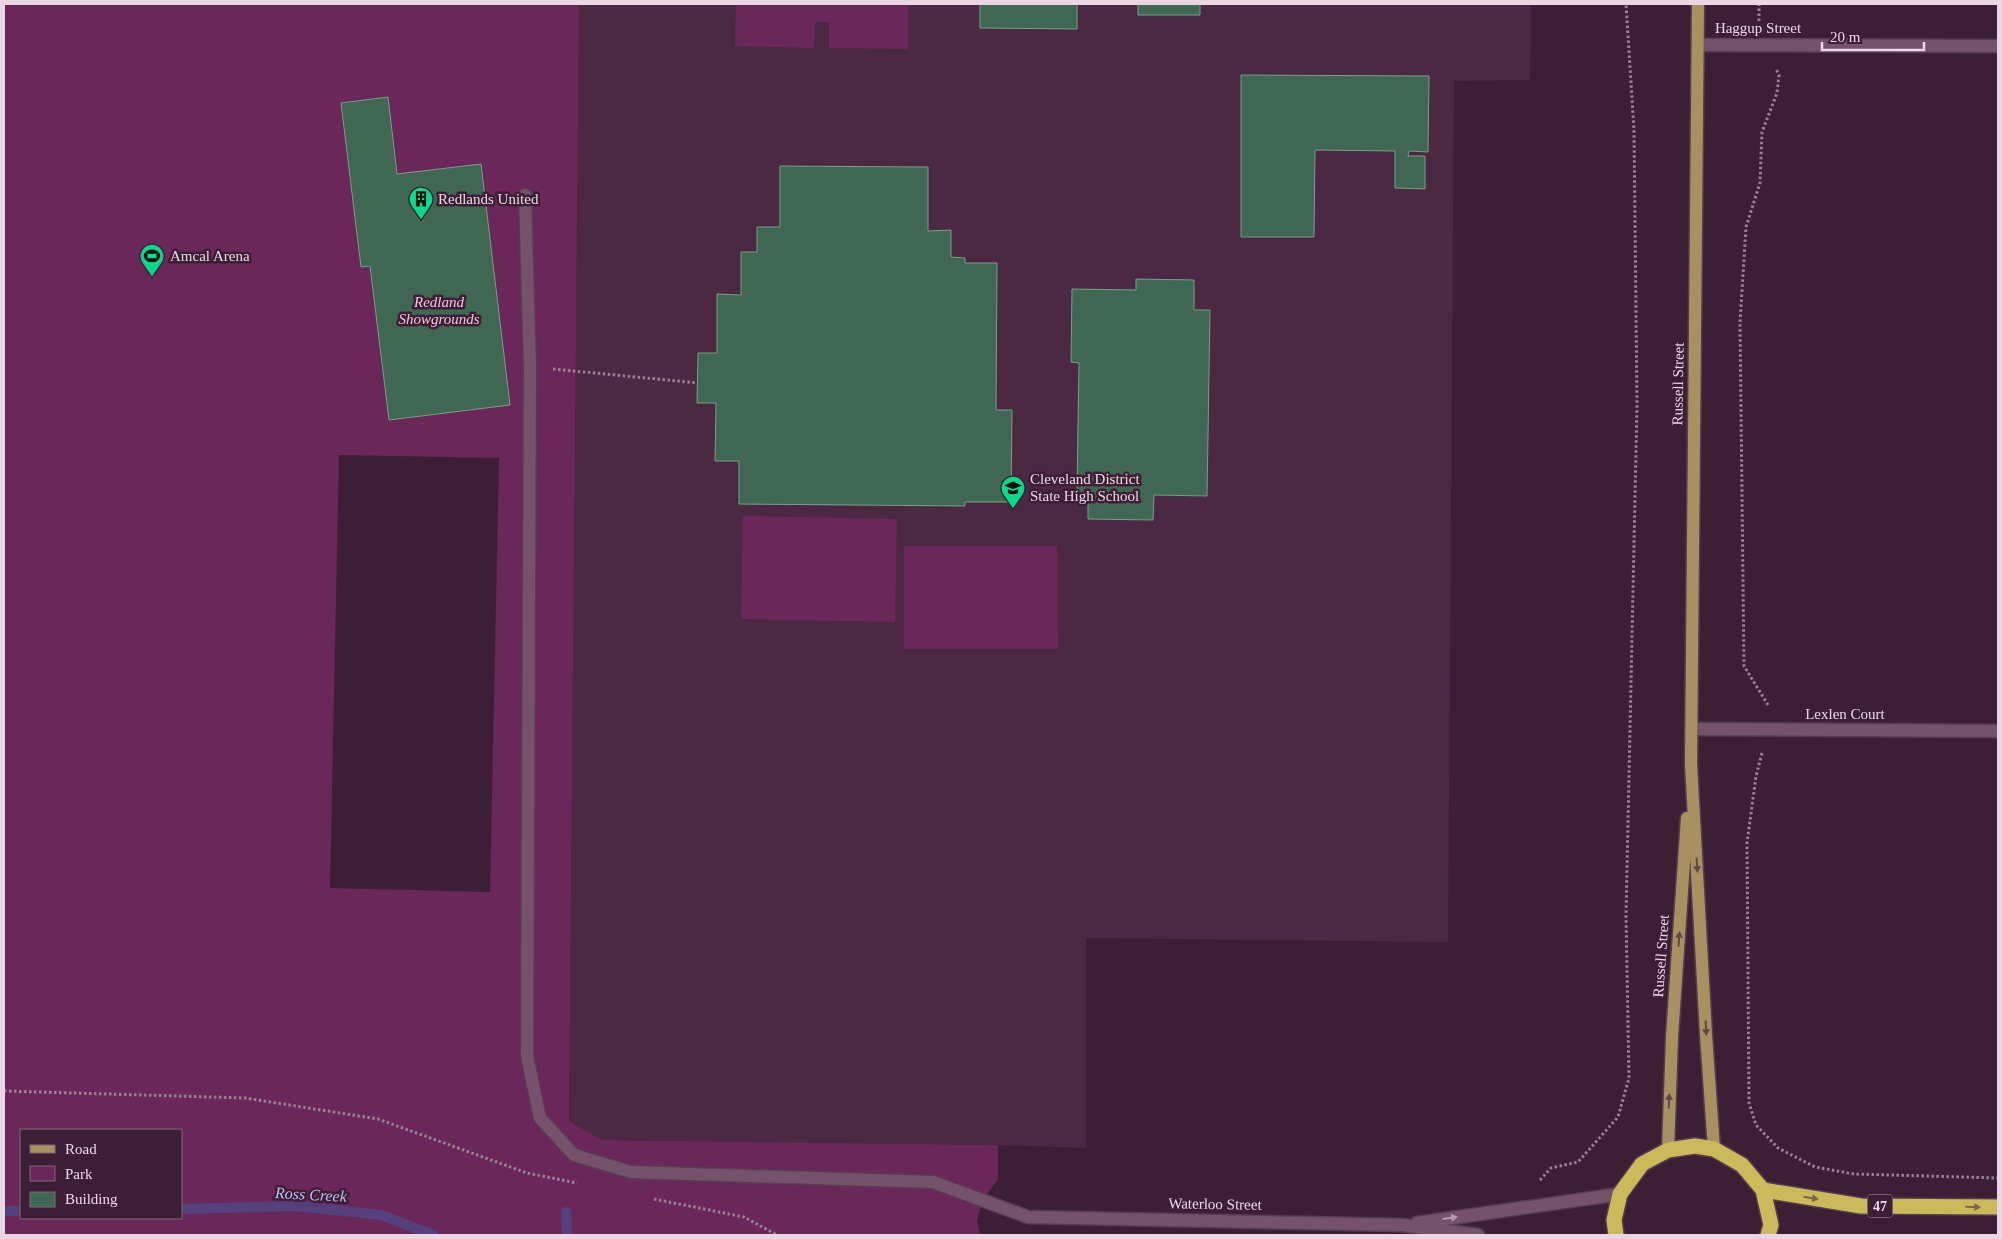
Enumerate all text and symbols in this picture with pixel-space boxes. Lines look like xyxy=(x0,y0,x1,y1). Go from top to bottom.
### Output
street label: Haggup Street xyxy=(1715,20,1802,36)
scale bar xyxy=(1822,20,1924,52)
text: 20 m xyxy=(1830,29,1861,45)
building icon: Redlands United xyxy=(408,186,434,220)
place label: Redlands United xyxy=(438,191,539,207)
sports icon: Amcal Arena xyxy=(139,243,165,277)
place label: Amcal Arena xyxy=(170,248,250,264)
park label: Redland Showgrounds xyxy=(398,294,480,327)
street label: Russell Street xyxy=(1669,342,1687,426)
place label: Cleveland District State High School xyxy=(1030,471,1140,504)
school or university icon: Cleveland District State High School xyxy=(1000,475,1026,509)
street label: Lexlen Court xyxy=(1805,706,1886,722)
one-way arrow xyxy=(1693,858,1701,874)
street label: Russell Street xyxy=(1650,913,1672,998)
one-way arrow xyxy=(1675,931,1683,947)
one-way arrow xyxy=(1702,1020,1710,1036)
one-way arrow xyxy=(1666,1093,1674,1109)
legend xyxy=(20,1129,182,1219)
text: Road xyxy=(65,1141,97,1157)
text: Park xyxy=(65,1166,93,1182)
water label: Ross Creek xyxy=(274,1184,348,1205)
text: Building xyxy=(65,1191,118,1207)
one-way arrow xyxy=(1803,1194,1819,1202)
road number: 47 xyxy=(1868,1194,1892,1218)
street label: Waterloo Street xyxy=(1168,1195,1263,1213)
one-way arrow xyxy=(1965,1203,1981,1211)
one-way arrow xyxy=(1443,1214,1459,1222)

